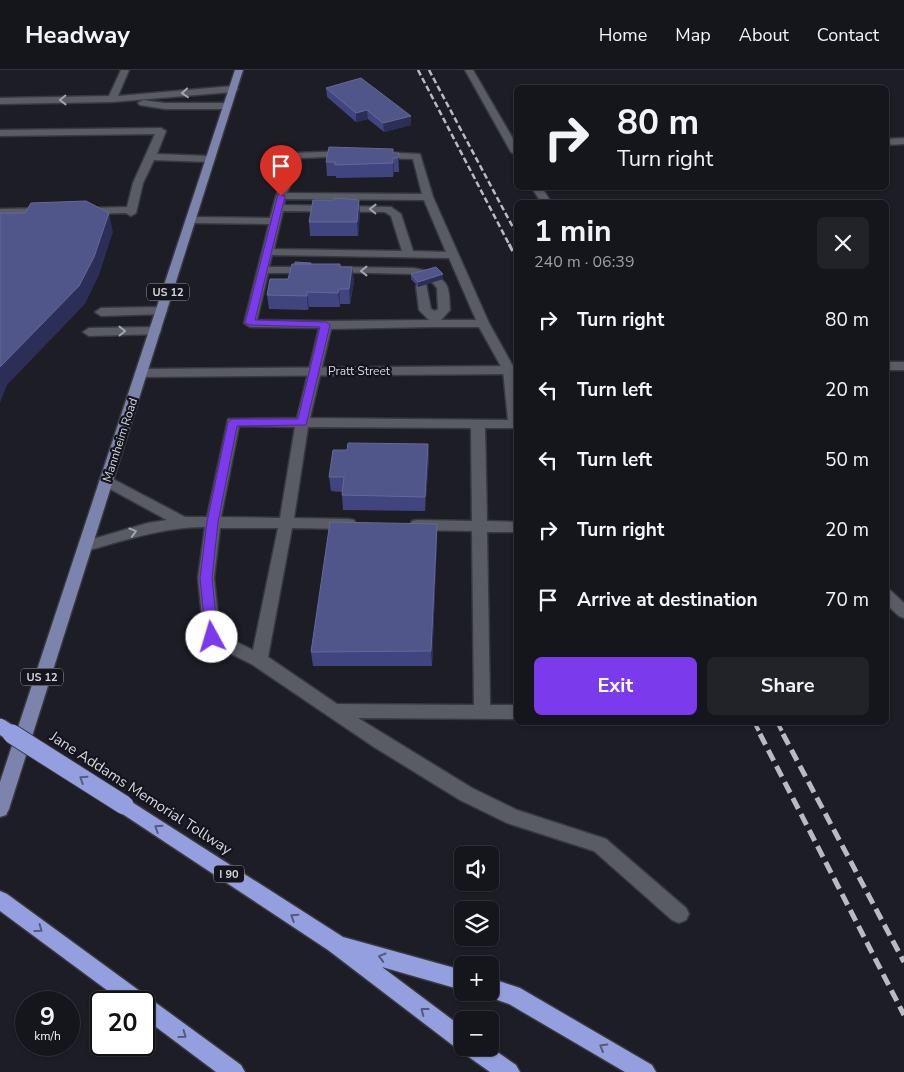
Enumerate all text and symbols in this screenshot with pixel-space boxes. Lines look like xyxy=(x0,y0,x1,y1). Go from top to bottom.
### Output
text: Headway xyxy=(25,19,130,51)
text: Home xyxy=(599,23,647,47)
text: Map xyxy=(675,23,711,47)
text: About xyxy=(739,23,789,47)
text: Contact xyxy=(817,23,879,47)
one-way arrow xyxy=(180,87,188,98)
one-way arrow xyxy=(59,95,66,105)
text: 80 m xyxy=(617,99,699,146)
icon: right xyxy=(534,105,599,170)
text: Turn right xyxy=(617,144,713,174)
pin xyxy=(260,145,302,196)
icon: arrive xyxy=(267,152,295,180)
one-way arrow xyxy=(369,204,377,214)
text: 1 min xyxy=(534,211,612,252)
button: close xyxy=(817,217,869,269)
text: 240 m · 06:39 xyxy=(534,251,635,273)
one-way arrow xyxy=(360,266,368,276)
road number: US 12 xyxy=(147,283,189,300)
icon: right xyxy=(534,306,562,334)
text: Turn right xyxy=(577,307,664,333)
text: 80 m xyxy=(825,307,869,333)
one-way arrow xyxy=(118,326,126,336)
street label: Pratt Street xyxy=(328,363,391,379)
icon: left xyxy=(534,376,562,404)
text: Turn left xyxy=(577,377,652,403)
text: 20 m xyxy=(825,377,869,403)
street label: Mannheim Road xyxy=(99,396,141,484)
icon: left xyxy=(534,446,562,474)
text: Turn left xyxy=(577,447,652,473)
text: 50 m xyxy=(825,447,869,473)
icon: right xyxy=(534,516,562,544)
text: Turn right xyxy=(577,517,664,543)
text: 20 m xyxy=(825,517,869,543)
one-way arrow xyxy=(128,528,137,538)
icon: arrive xyxy=(534,586,562,614)
text: Arrive at destination xyxy=(577,587,758,613)
text: 70 m xyxy=(825,587,869,613)
position arrow xyxy=(185,610,237,662)
button: Exit xyxy=(534,657,697,715)
button: Share xyxy=(707,657,869,715)
road number: US 12 xyxy=(21,668,63,686)
street label: Jane Addams Memorial Tollway xyxy=(45,726,236,860)
one-way arrow xyxy=(79,776,88,785)
one-way arrow xyxy=(154,824,163,834)
map controls xyxy=(454,846,499,1056)
button: sound xyxy=(454,846,499,891)
road number: I 90 xyxy=(214,866,244,882)
button: layers xyxy=(454,901,499,946)
one-way arrow xyxy=(290,913,299,923)
one-way arrow xyxy=(33,923,43,932)
one-way arrow xyxy=(378,953,387,963)
button: + xyxy=(454,956,499,1001)
speed limit sign: 20 xyxy=(90,991,155,1056)
text: 9 xyxy=(40,1000,55,1034)
one-way arrow xyxy=(421,1008,430,1016)
button: − xyxy=(454,1011,499,1056)
text: km/h xyxy=(34,1028,61,1044)
one-way arrow xyxy=(177,1029,187,1038)
one-way arrow xyxy=(600,1044,609,1054)

